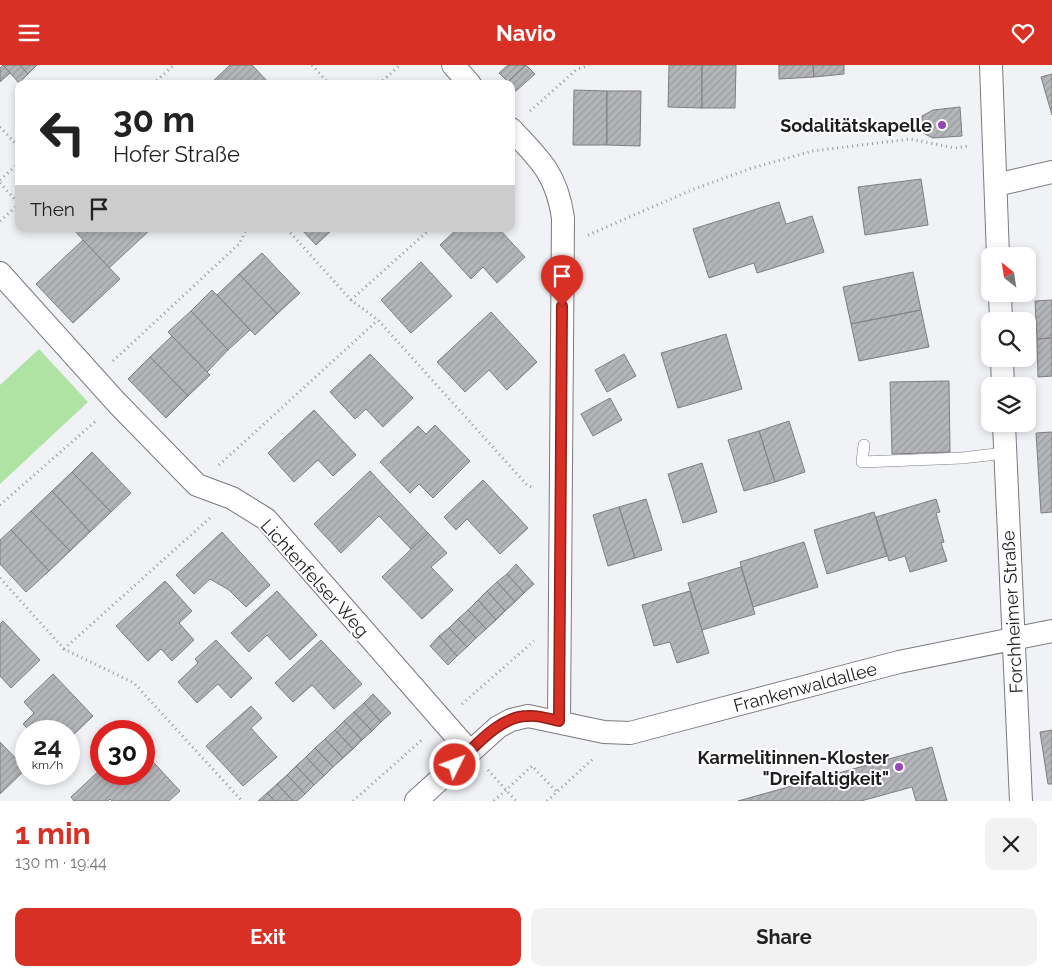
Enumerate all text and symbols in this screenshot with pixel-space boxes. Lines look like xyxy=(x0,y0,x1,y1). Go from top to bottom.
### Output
icon: menu xyxy=(15,19,43,47)
icon: heart xyxy=(1009,19,1037,47)
text: Navio xyxy=(496,20,556,46)
text: 30 m xyxy=(113,99,195,140)
icon: left xyxy=(30,100,95,165)
place label: Sodalitätskapelle xyxy=(780,115,932,136)
marker: Sodalitätskapelle xyxy=(936,119,948,131)
text: Hofer Straße xyxy=(113,141,240,167)
icon: arrive xyxy=(85,195,113,223)
text: Then xyxy=(30,198,75,220)
north arrow xyxy=(981,247,1036,303)
map controls xyxy=(981,247,1036,432)
pin xyxy=(541,255,583,306)
icon: arrive xyxy=(548,262,576,290)
button: search xyxy=(981,312,1036,367)
button: layers xyxy=(981,377,1036,432)
street label: Lichtenfelser Weg xyxy=(257,515,373,641)
street label: Forchheimer Straße xyxy=(997,530,1027,694)
street label: Frankenwaldallee xyxy=(731,658,879,716)
speed limit sign: 30 xyxy=(90,720,155,785)
text: 24 xyxy=(33,731,62,761)
position arrow xyxy=(428,738,480,790)
place label: Karmelitinnen-Kloster "Dreifaltigkeit" xyxy=(697,747,889,789)
text: km/h xyxy=(32,758,63,772)
marker: Karmelitinnen-Kloster "Dreifaltigkeit" xyxy=(893,761,905,773)
text: 1 min xyxy=(15,816,91,851)
button: close xyxy=(985,818,1037,870)
text: 130 m · 19:44 xyxy=(15,853,107,872)
button: Exit xyxy=(15,908,521,966)
button: Share xyxy=(531,908,1037,966)

